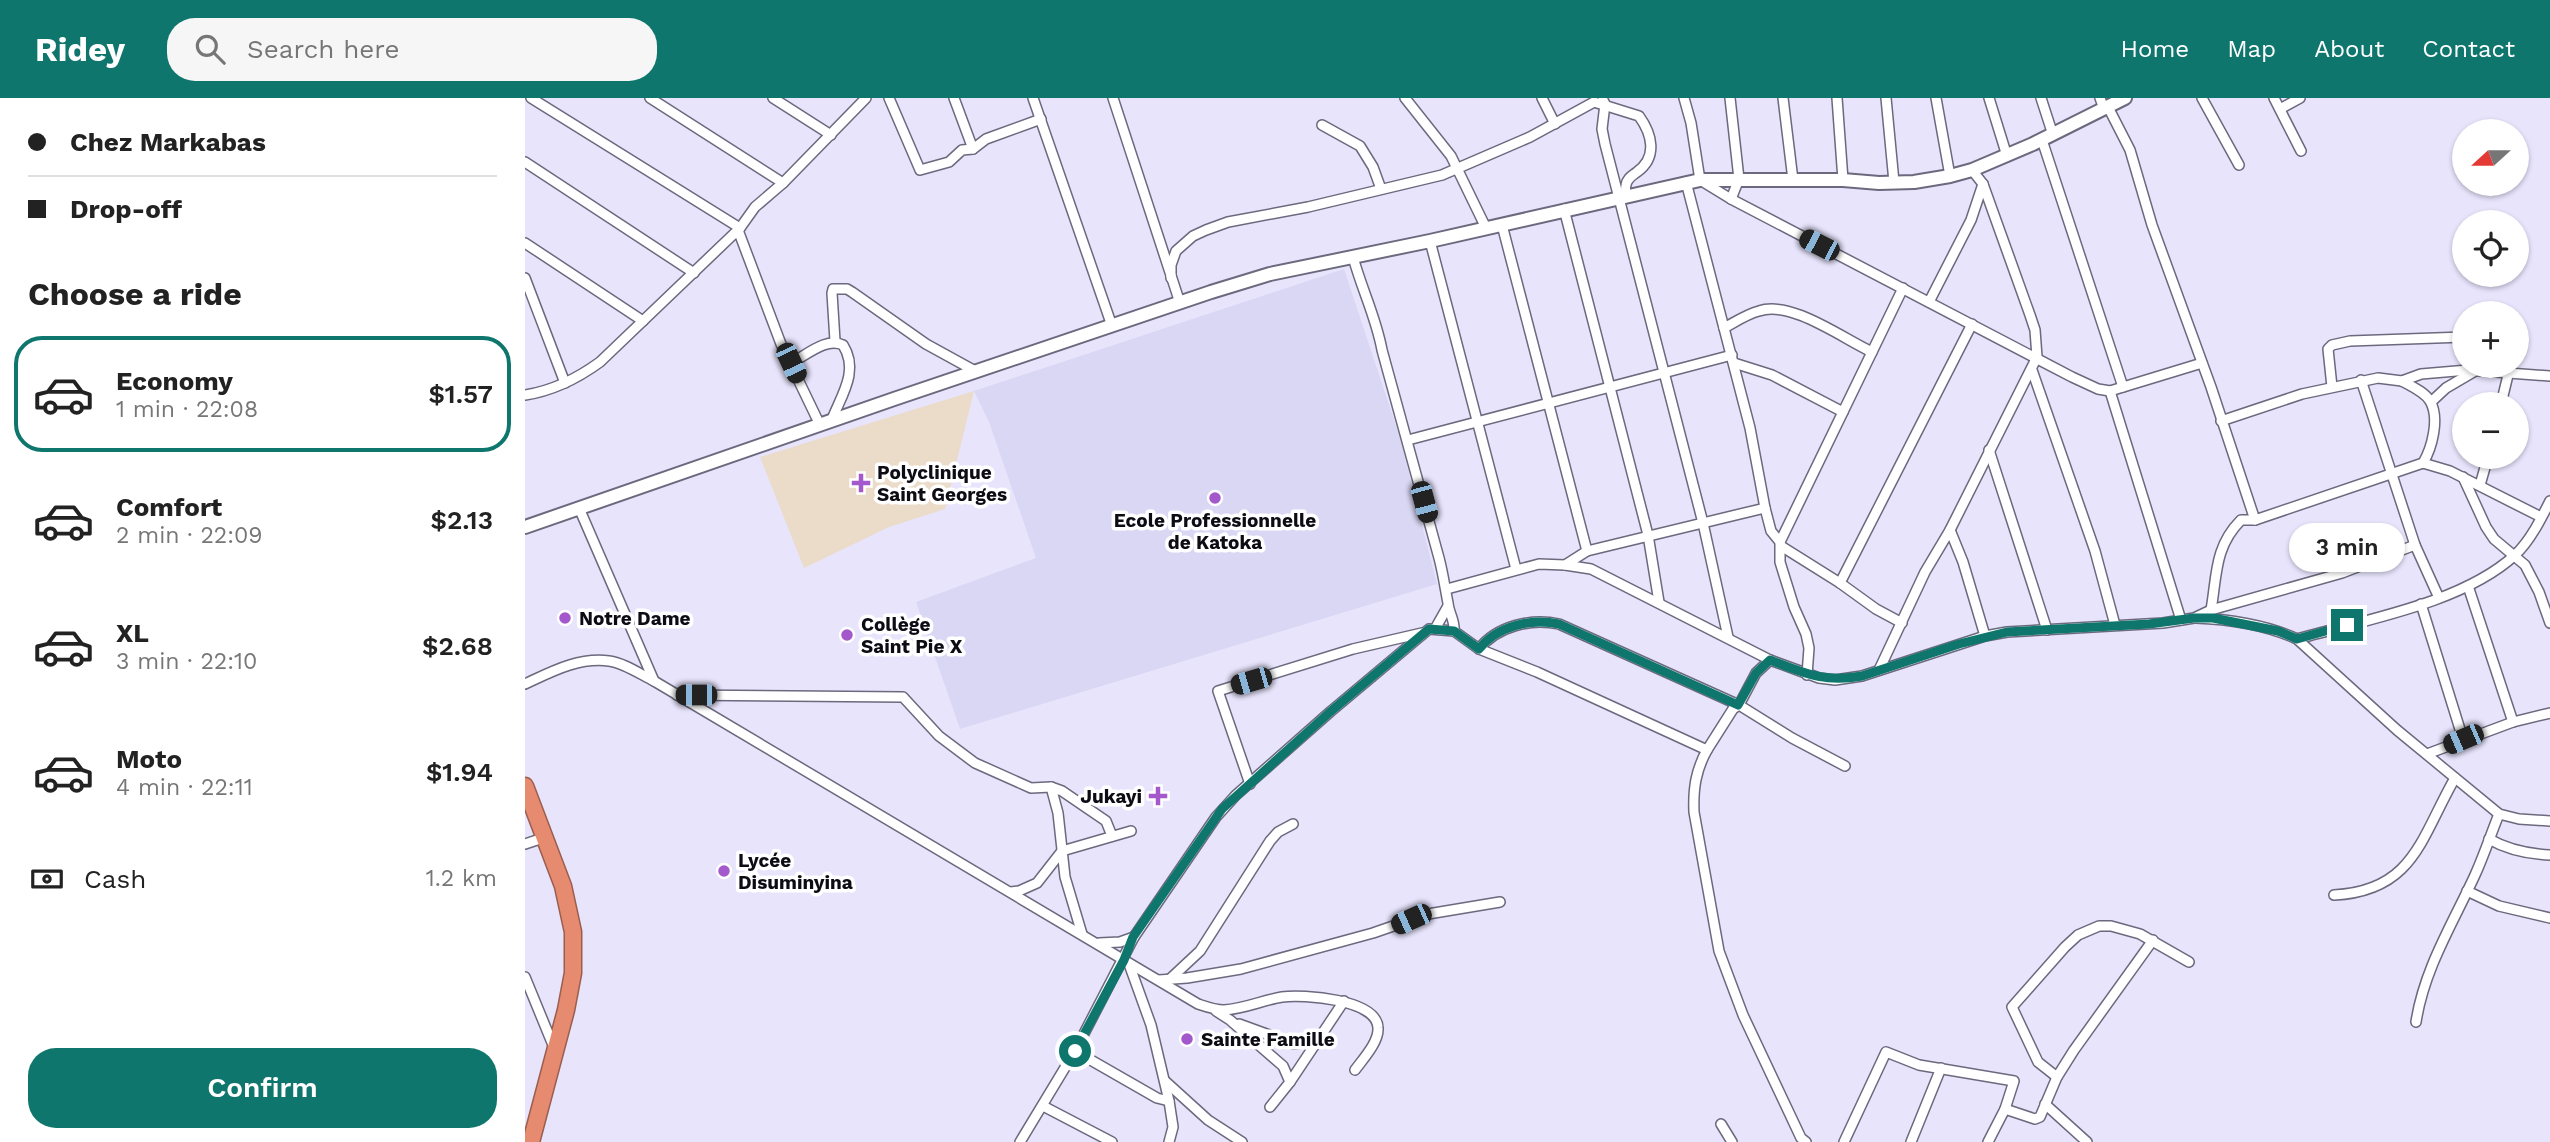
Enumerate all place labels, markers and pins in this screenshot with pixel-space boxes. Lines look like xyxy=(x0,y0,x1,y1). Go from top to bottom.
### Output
place label: Polyclinique Saint Georges xyxy=(877,461,1007,506)
marker: Polyclinique Saint Georges xyxy=(851,473,871,493)
marker: Ecole Professionnelle de Katoka xyxy=(1207,490,1223,506)
place label: Ecole Professionnelle de Katoka xyxy=(1114,509,1316,554)
place label: Notre Dame xyxy=(579,607,691,630)
marker: Notre Dame xyxy=(557,610,573,626)
place label: Collège Saint Pie X xyxy=(861,613,963,658)
marker: Collège Saint Pie X xyxy=(839,627,855,643)
place label: Jukayi xyxy=(1080,785,1142,808)
marker: Jukayi xyxy=(1148,786,1168,806)
place label: Lycée Disuminyina xyxy=(738,849,853,894)
marker: Lycée Disuminyina xyxy=(716,863,732,879)
place label: Sainte Famille xyxy=(1201,1028,1335,1051)
marker: Sainte Famille xyxy=(1179,1031,1195,1047)

